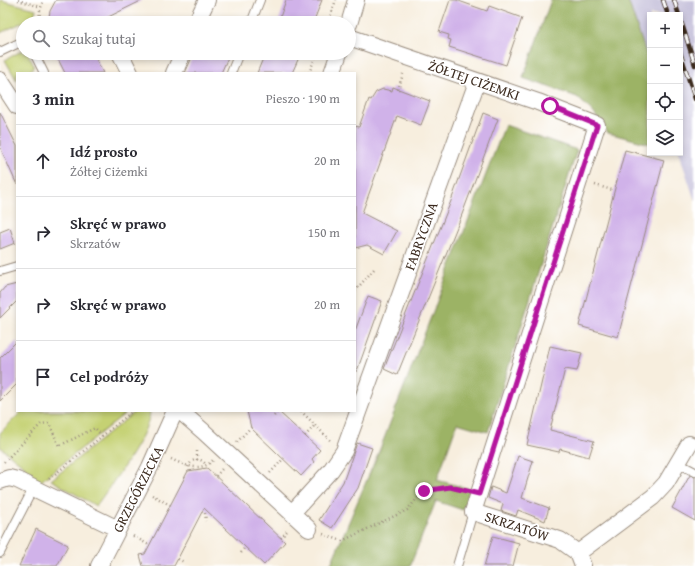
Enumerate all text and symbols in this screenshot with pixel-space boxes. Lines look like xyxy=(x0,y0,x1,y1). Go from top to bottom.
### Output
map controls xyxy=(647,12,683,156)
button: + xyxy=(647,12,683,48)
search box xyxy=(16,16,356,60)
icon: search xyxy=(30,27,52,49)
text: Szukaj tutaj xyxy=(62,28,136,49)
button: − xyxy=(647,48,683,84)
street label: ŻÓŁTEJ CIŻEMKI xyxy=(426,55,522,105)
button: locate xyxy=(647,84,683,120)
text: 3 min xyxy=(32,86,74,111)
text: Pieszo · 190 m xyxy=(266,89,340,108)
route start xyxy=(541,97,559,115)
button: layers xyxy=(647,120,683,156)
text: Idź prosto xyxy=(70,141,137,162)
icon: ahead xyxy=(32,150,54,172)
text: 20 m xyxy=(314,151,340,170)
text: Żółtej Ciżemki xyxy=(70,162,148,181)
street label: FABRYCZNA xyxy=(399,199,443,273)
text: Skręć w prawo xyxy=(70,213,166,234)
icon: right xyxy=(32,222,54,244)
text: 150 m xyxy=(308,223,340,242)
text: Skrzatów xyxy=(70,234,121,253)
icon: right xyxy=(32,294,54,316)
text: Skręć w prawo xyxy=(70,294,166,315)
text: 20 m xyxy=(314,295,340,314)
icon: arrive xyxy=(32,366,54,388)
text: Cel podróży xyxy=(70,366,149,387)
street label: GRZEGÓRZECKA xyxy=(108,442,169,536)
route end xyxy=(415,482,433,500)
street label: SKRZATÓW xyxy=(482,506,552,546)

